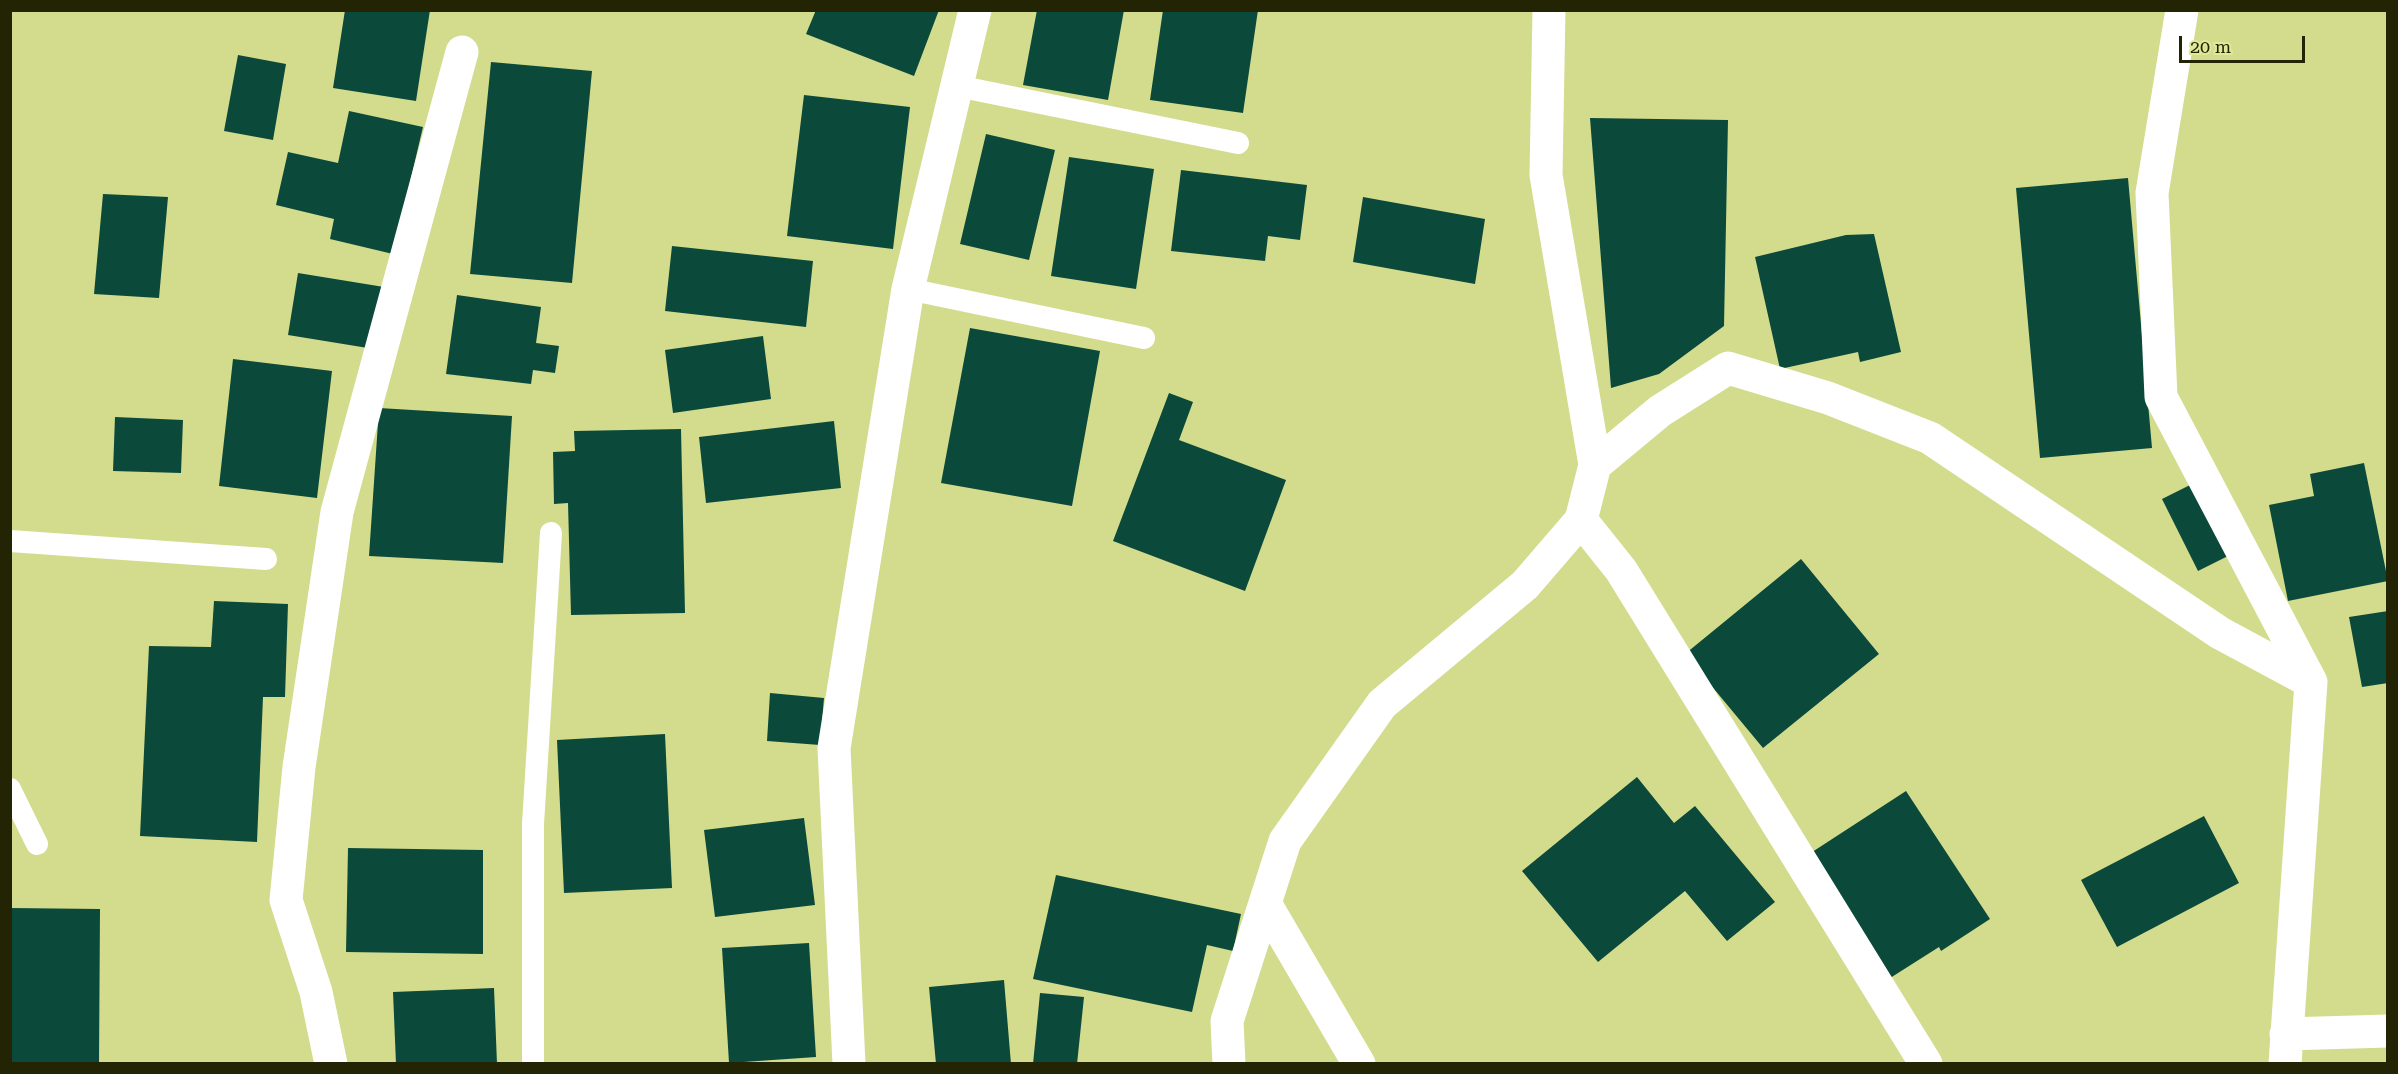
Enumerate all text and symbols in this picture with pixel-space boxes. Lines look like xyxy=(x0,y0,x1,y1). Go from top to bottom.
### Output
scale bar xyxy=(2182,24,2308,62)
text: 20 m xyxy=(2190,36,2231,57)

